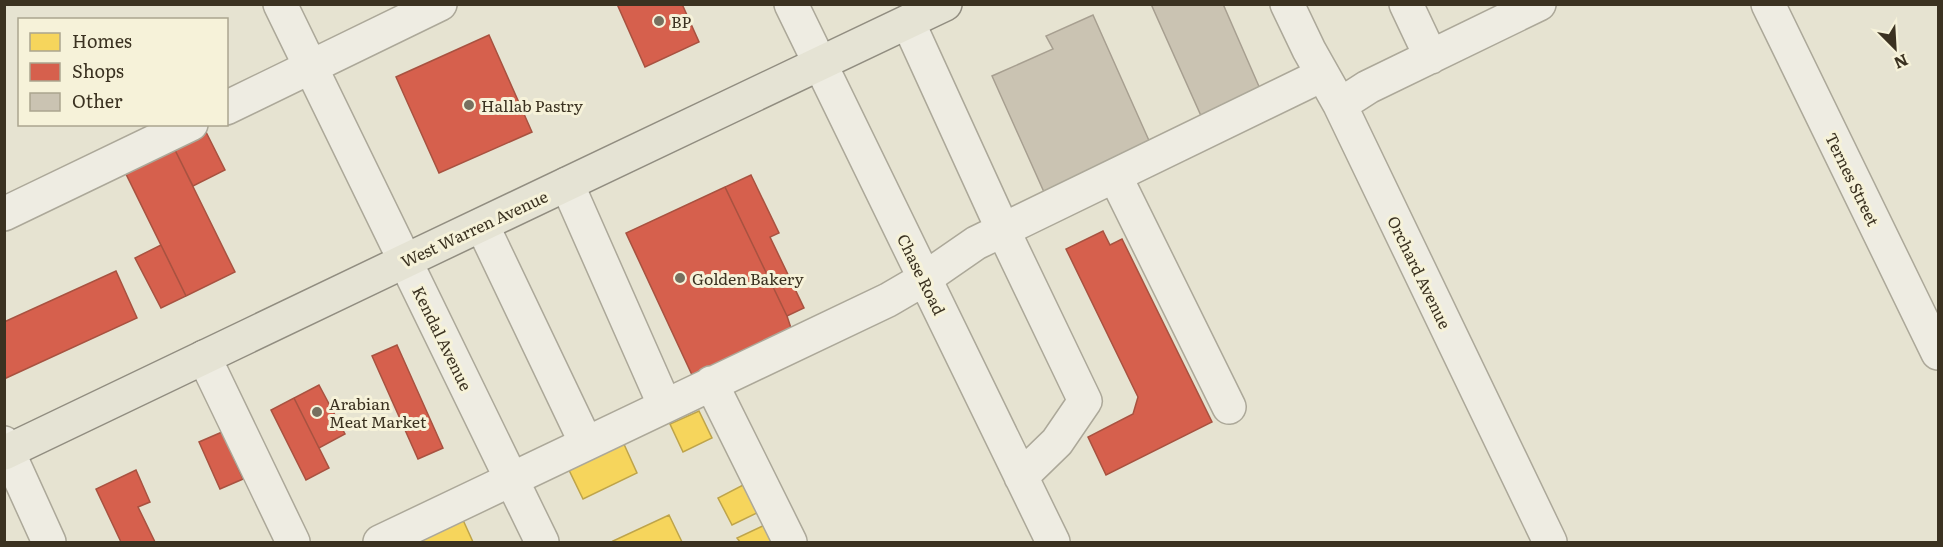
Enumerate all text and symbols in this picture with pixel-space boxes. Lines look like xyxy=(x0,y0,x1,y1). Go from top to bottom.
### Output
place label: BP xyxy=(671,9,692,33)
marker: BP xyxy=(652,14,666,28)
legend xyxy=(18,18,228,126)
north arrow xyxy=(1865,18,1925,78)
text: Homes xyxy=(72,27,132,54)
text: N xyxy=(1890,49,1913,76)
text: Shops xyxy=(72,57,124,84)
text: Other xyxy=(72,87,123,114)
place label: Hallab Pastry xyxy=(481,93,584,117)
marker: Hallab Pastry xyxy=(462,98,476,112)
street label: Ternes Street xyxy=(1820,128,1886,230)
street label: West Warren Avenue xyxy=(397,183,551,273)
street label: Orchard Avenue xyxy=(1382,211,1458,333)
street label: Chase Road xyxy=(892,229,952,319)
place label: Golden Bakery xyxy=(692,266,804,290)
marker: Golden Bakery xyxy=(673,271,687,285)
street label: Kendal Avenue xyxy=(407,282,479,394)
place label: Arabian Meat Market xyxy=(329,391,427,433)
marker: Arabian Meat Market xyxy=(310,405,324,419)

